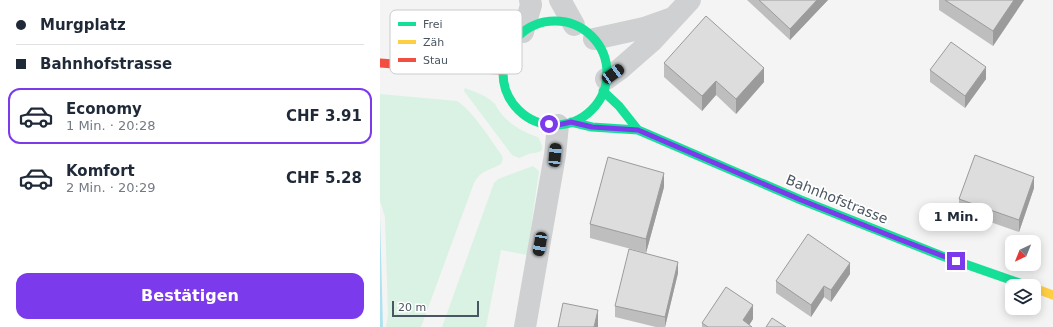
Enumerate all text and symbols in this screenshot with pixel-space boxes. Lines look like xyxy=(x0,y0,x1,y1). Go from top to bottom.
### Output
legend xyxy=(390,10,522,74)
text: Murgplatz xyxy=(40,16,126,34)
text: Frei xyxy=(423,18,443,31)
text: Zäh xyxy=(423,36,444,49)
text: Stau xyxy=(423,54,448,67)
text: Bahnhofstrasse xyxy=(40,55,172,73)
car xyxy=(600,62,626,86)
icon: car xyxy=(18,98,54,134)
text: Economy xyxy=(66,100,142,118)
text: CHF 3.91 xyxy=(286,107,362,125)
route start xyxy=(540,115,558,133)
text: 1 Min. · 20:28 xyxy=(66,118,155,133)
car xyxy=(548,143,562,167)
icon: car xyxy=(18,160,54,196)
text: Komfort xyxy=(66,162,135,180)
text: CHF 5.28 xyxy=(286,169,362,187)
street label: Bahnhofstrasse xyxy=(784,171,890,227)
text: 2 Min. · 20:29 xyxy=(66,180,155,195)
callout: 1 Min. xyxy=(919,203,993,231)
text: 1 Min. xyxy=(933,209,979,224)
car xyxy=(532,231,548,257)
north arrow xyxy=(1005,235,1041,271)
map controls xyxy=(1005,235,1041,315)
route end xyxy=(947,252,965,270)
button: Bestätigen xyxy=(16,273,364,319)
button: layers xyxy=(1005,279,1041,315)
scale bar xyxy=(392,299,479,318)
text: 20 m xyxy=(398,301,426,314)

